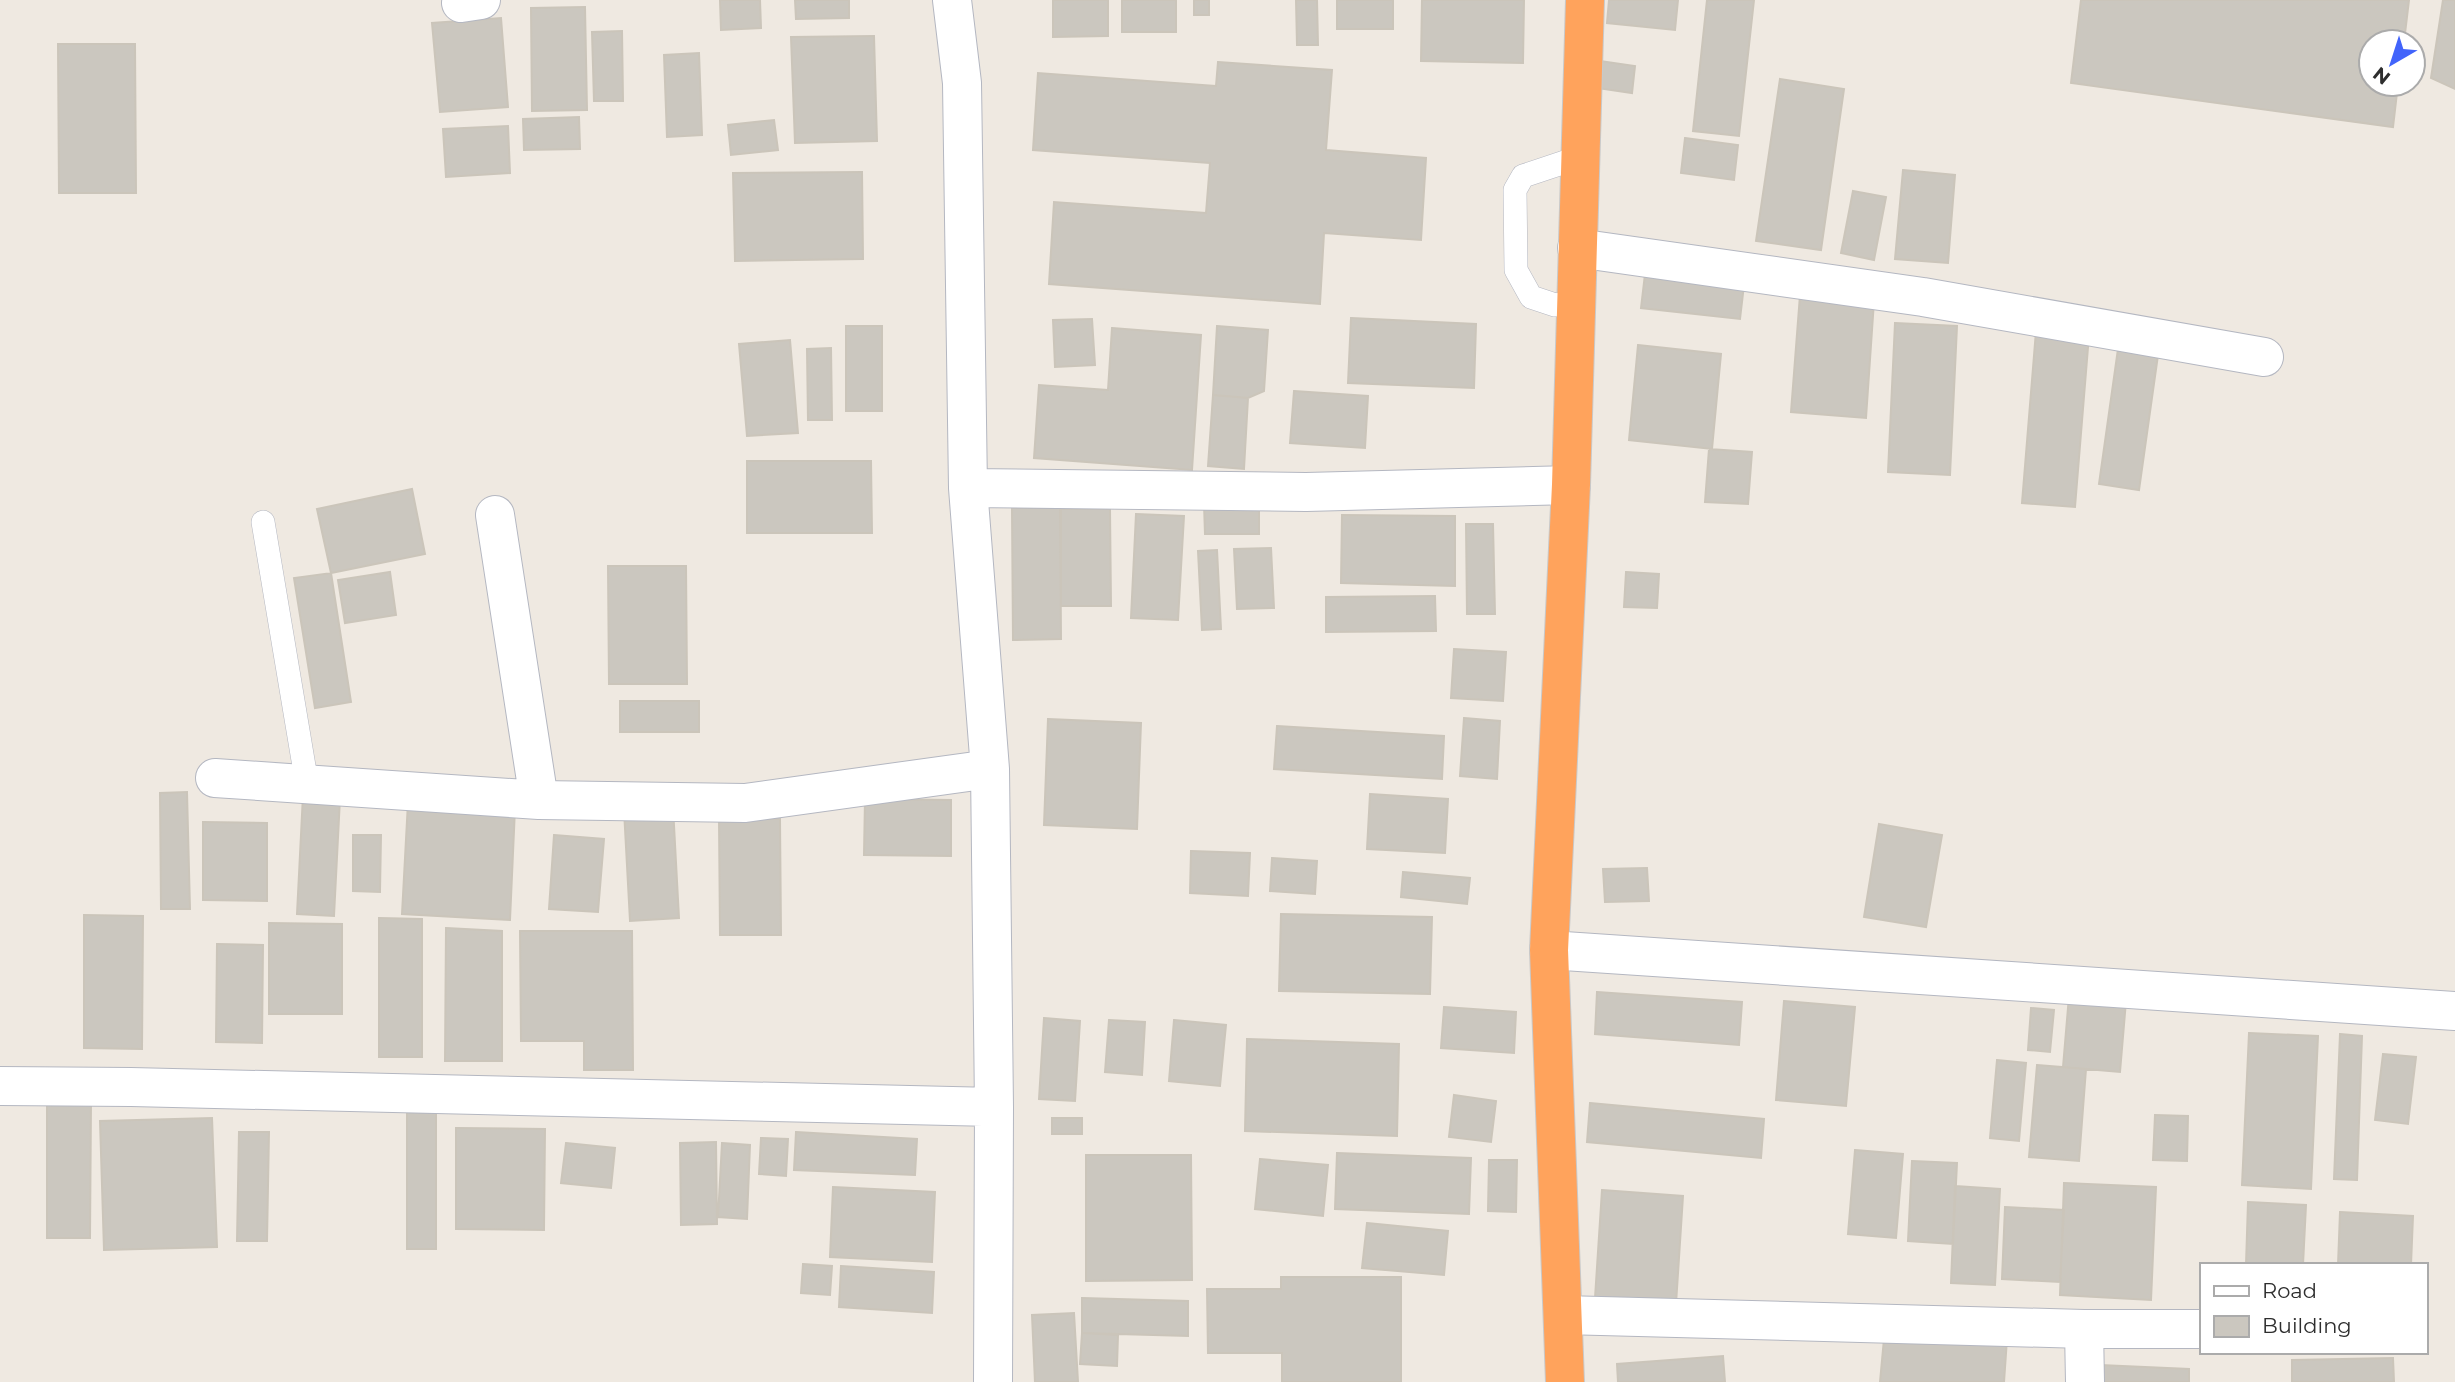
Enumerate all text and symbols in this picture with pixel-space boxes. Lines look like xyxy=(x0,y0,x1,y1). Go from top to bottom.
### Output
north arrow xyxy=(2357,28,2427,98)
text: N xyxy=(2368,62,2395,90)
legend xyxy=(2200,1263,2427,1354)
text: Road xyxy=(2262,1278,2317,1303)
text: Building xyxy=(2262,1313,2352,1338)

